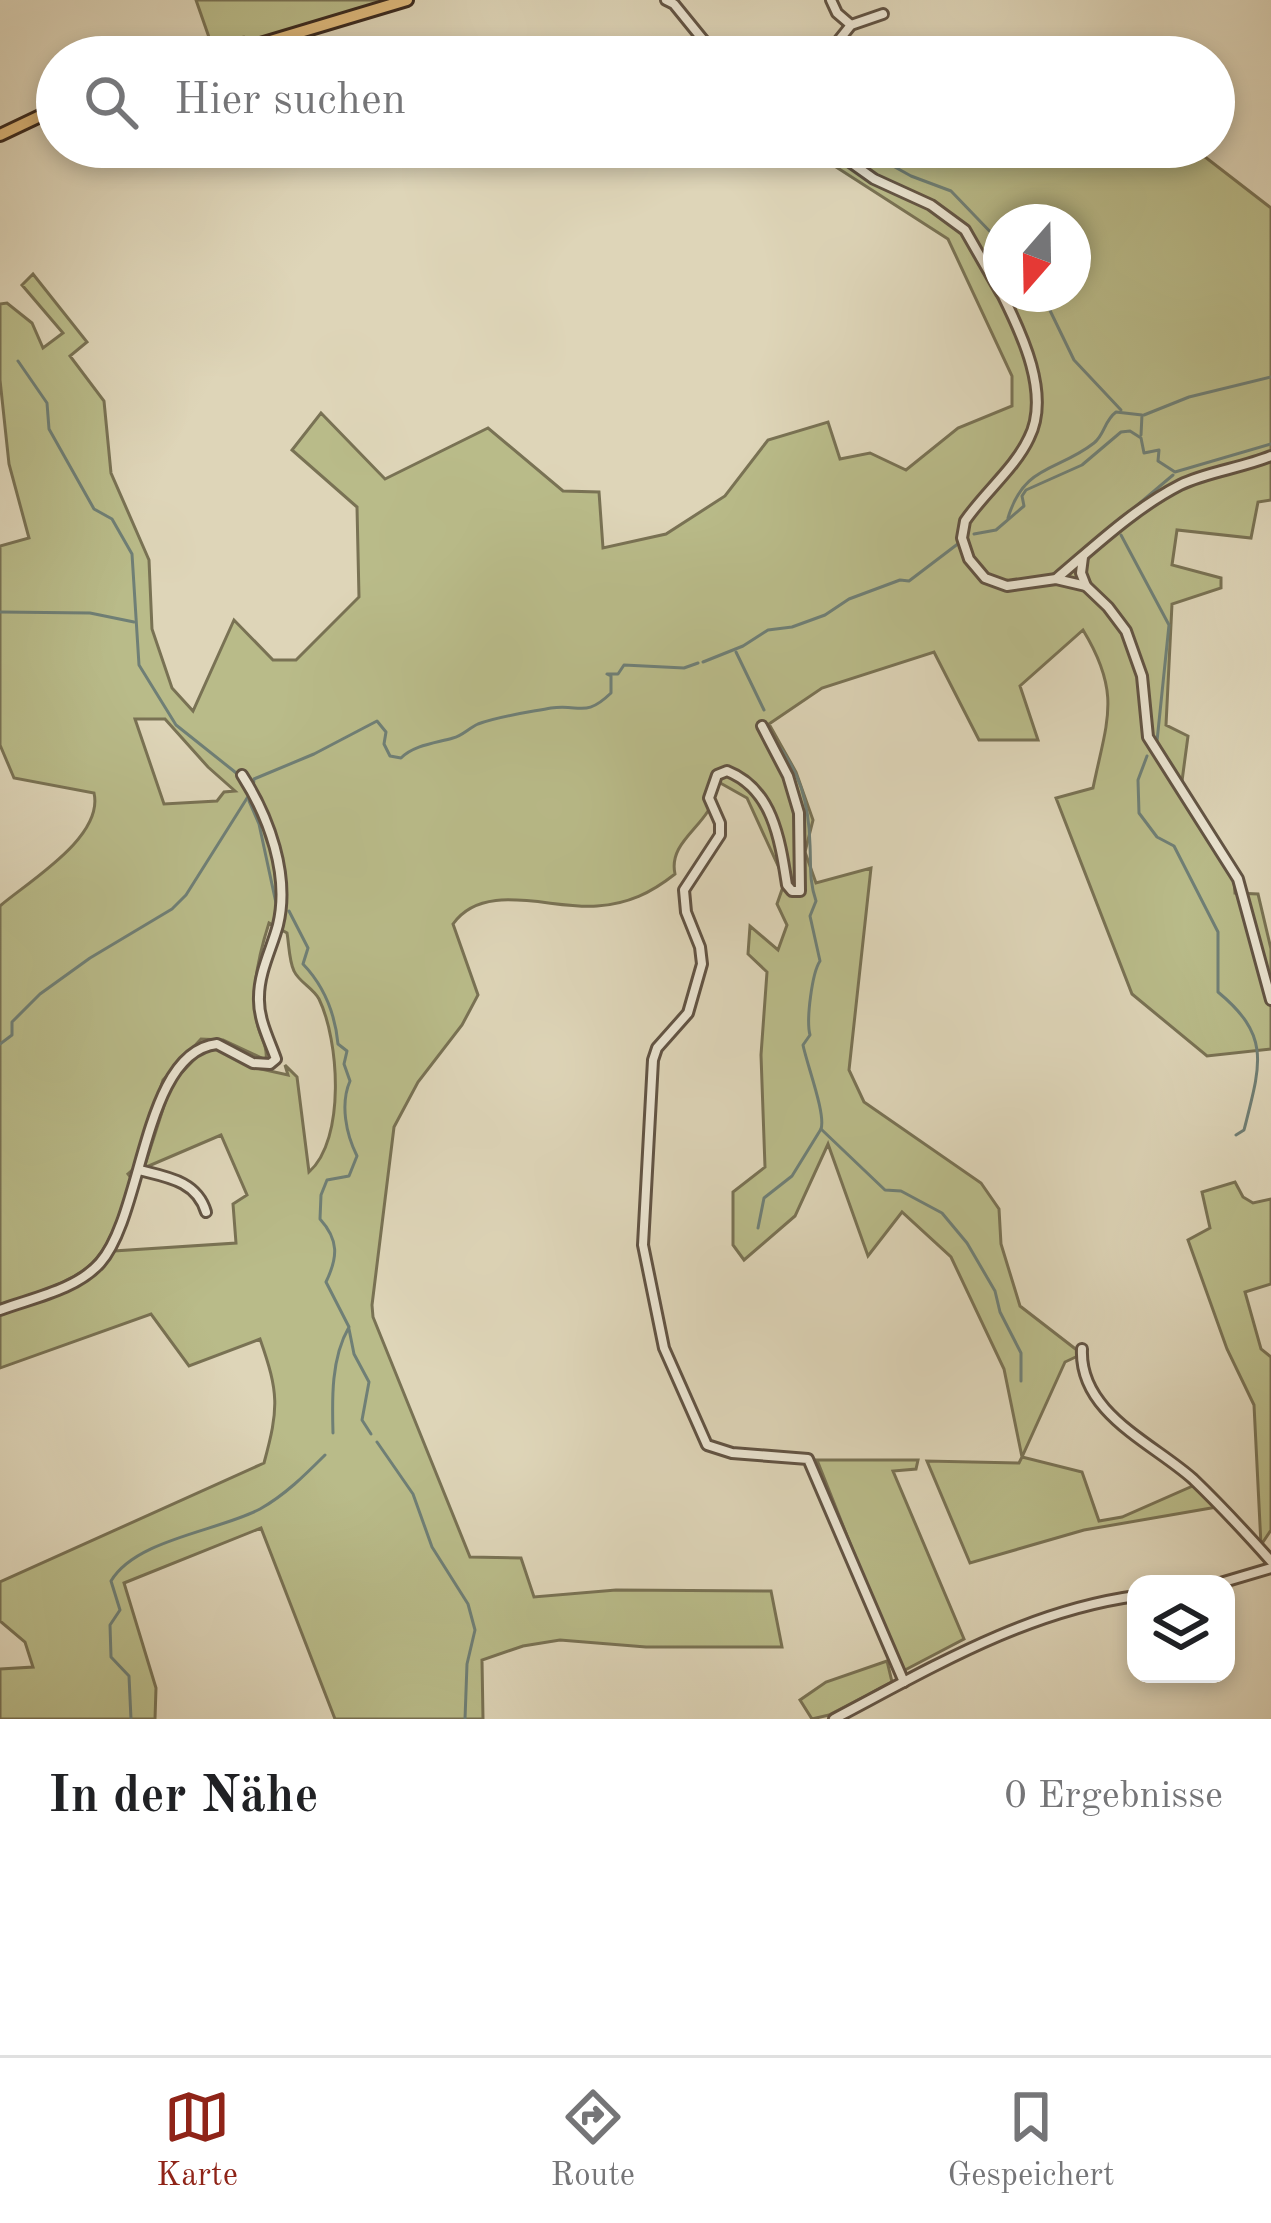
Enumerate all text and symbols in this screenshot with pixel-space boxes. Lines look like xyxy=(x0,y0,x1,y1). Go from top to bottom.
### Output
search box xyxy=(36,36,1235,168)
icon: search xyxy=(78,69,144,135)
text: Hier suchen xyxy=(174,79,406,124)
north arrow xyxy=(983,204,1091,312)
map controls xyxy=(1127,1575,1235,1683)
button: layers xyxy=(1127,1575,1235,1683)
text: In der Nähe xyxy=(48,1772,319,1823)
text: 0 Ergebnisse xyxy=(1004,1777,1223,1816)
tab: Karte xyxy=(156,2084,238,2197)
tab: Route xyxy=(551,2084,635,2197)
tab: Gespeichert xyxy=(948,2084,1115,2197)

